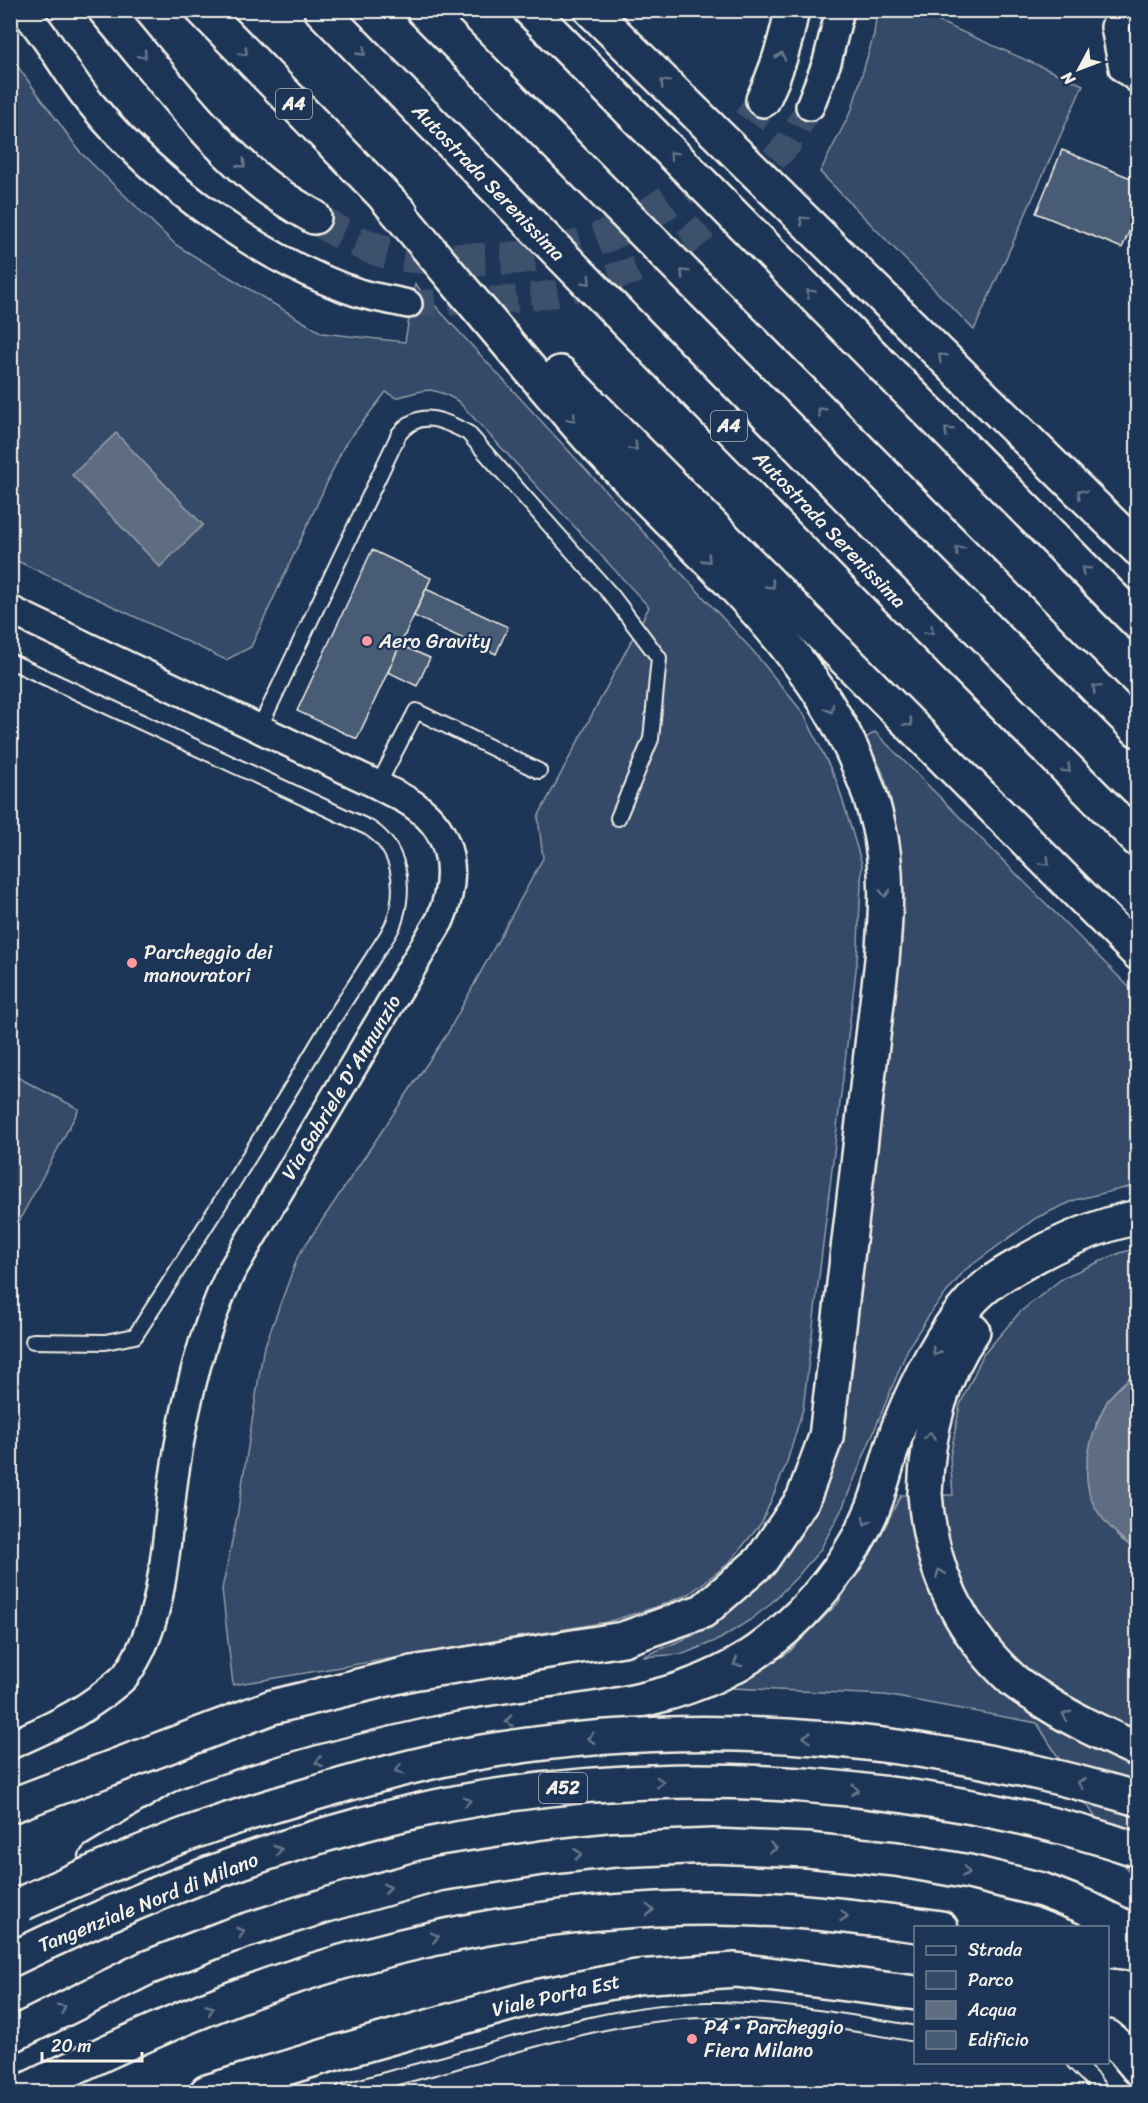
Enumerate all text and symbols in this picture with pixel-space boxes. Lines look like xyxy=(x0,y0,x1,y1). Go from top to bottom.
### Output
north arrow xyxy=(1049,39,1109,99)
one-way arrow xyxy=(236,45,247,56)
one-way arrow xyxy=(355,45,366,56)
one-way arrow xyxy=(136,48,147,59)
one-way arrow xyxy=(774,51,786,62)
text: N xyxy=(1053,64,1083,93)
one-way arrow xyxy=(661,79,672,90)
road number: A4 xyxy=(276,89,312,119)
street label: Autostrada Serenissima xyxy=(403,94,574,270)
one-way arrow xyxy=(669,151,680,161)
one-way arrow xyxy=(234,157,245,168)
one-way arrow xyxy=(800,216,811,227)
one-way arrow xyxy=(680,270,691,281)
one-way arrow xyxy=(580,274,591,285)
one-way arrow xyxy=(807,289,817,300)
one-way arrow xyxy=(938,353,949,364)
one-way arrow xyxy=(818,408,829,419)
one-way arrow xyxy=(565,411,576,422)
road number: A4 xyxy=(711,411,747,441)
one-way arrow xyxy=(944,428,955,439)
one-way arrow xyxy=(626,439,637,450)
street label: Autostrada Serenissima xyxy=(744,441,915,617)
one-way arrow xyxy=(1077,490,1088,501)
one-way arrow xyxy=(955,546,966,557)
one-way arrow xyxy=(700,552,711,562)
one-way arrow xyxy=(1082,566,1093,577)
one-way arrow xyxy=(765,578,775,589)
one-way arrow xyxy=(922,623,933,634)
place label: Aero Gravity xyxy=(378,624,491,659)
marker: Aero Gravity xyxy=(360,634,374,648)
one-way arrow xyxy=(1093,684,1103,695)
one-way arrow xyxy=(823,703,834,713)
one-way arrow xyxy=(901,716,912,727)
one-way arrow xyxy=(1060,762,1071,772)
one-way arrow xyxy=(1039,854,1050,865)
one-way arrow xyxy=(879,889,892,898)
place label: Parcheggio dei manovratori xyxy=(144,935,273,993)
marker: Parcheggio dei manovratori xyxy=(125,956,139,970)
street label: Via Gabriele D'Annunzio xyxy=(272,988,411,1187)
one-way arrow xyxy=(931,1346,943,1356)
one-way arrow xyxy=(923,1431,936,1441)
one-way arrow xyxy=(862,1514,873,1525)
one-way arrow xyxy=(935,1568,947,1579)
one-way arrow xyxy=(733,1656,743,1668)
one-way arrow xyxy=(1062,1711,1073,1722)
one-way arrow xyxy=(505,1714,514,1726)
one-way arrow xyxy=(586,1731,595,1744)
one-way arrow xyxy=(802,1731,811,1744)
one-way arrow xyxy=(314,1755,324,1768)
one-way arrow xyxy=(394,1762,404,1775)
road number: A52 xyxy=(539,1773,587,1803)
one-way arrow xyxy=(656,1775,665,1788)
one-way arrow xyxy=(1077,1778,1087,1790)
one-way arrow xyxy=(851,1783,860,1796)
one-way arrow xyxy=(461,1795,471,1808)
street label: Tangenziale Nord di Milano xyxy=(33,1842,264,1963)
one-way arrow xyxy=(768,1842,777,1855)
one-way arrow xyxy=(272,1844,283,1857)
one-way arrow xyxy=(574,1848,583,1861)
one-way arrow xyxy=(961,1864,971,1877)
one-way arrow xyxy=(382,1883,392,1896)
one-way arrow xyxy=(645,1903,654,1916)
one-way arrow xyxy=(840,1909,849,1922)
legend xyxy=(914,1926,1109,2064)
one-way arrow xyxy=(235,1927,246,1939)
one-way arrow xyxy=(430,1932,440,1945)
text: Strada xyxy=(968,1934,1023,1966)
street label: Viale Porta Est xyxy=(489,1964,624,2027)
text: Parco xyxy=(968,1964,1013,1996)
text: Acqua xyxy=(967,1994,1017,2026)
one-way arrow xyxy=(56,2004,67,2016)
one-way arrow xyxy=(203,2004,214,2016)
place label: P4 • Parcheggio Fiera Milano xyxy=(704,2010,844,2068)
text: Edificio xyxy=(968,2024,1029,2056)
scale bar xyxy=(42,2025,142,2063)
text: 20 m xyxy=(51,2030,91,2062)
marker: P4 • Parcheggio Fiera Milano xyxy=(685,2032,699,2046)

